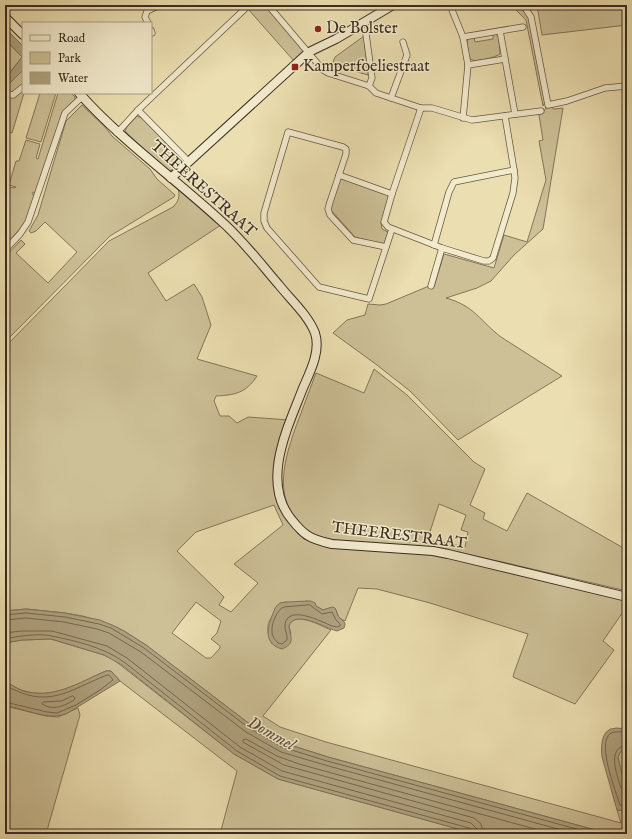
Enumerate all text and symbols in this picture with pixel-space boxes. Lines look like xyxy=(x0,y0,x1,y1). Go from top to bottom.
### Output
place label: De Bolster xyxy=(326,19,398,39)
legend xyxy=(22,22,152,94)
marker: De Bolster xyxy=(313,24,323,34)
text: Road xyxy=(58,31,86,46)
text: Park xyxy=(58,51,81,66)
place label: Kamperfoeliestraat xyxy=(303,57,430,77)
marker: Kamperfoeliestraat xyxy=(290,62,300,72)
text: Water xyxy=(58,71,89,86)
street label: THEERESTRAAT xyxy=(146,136,260,242)
street label: THEERESTRAAT xyxy=(331,518,468,554)
water label: Dommel xyxy=(244,712,300,757)

